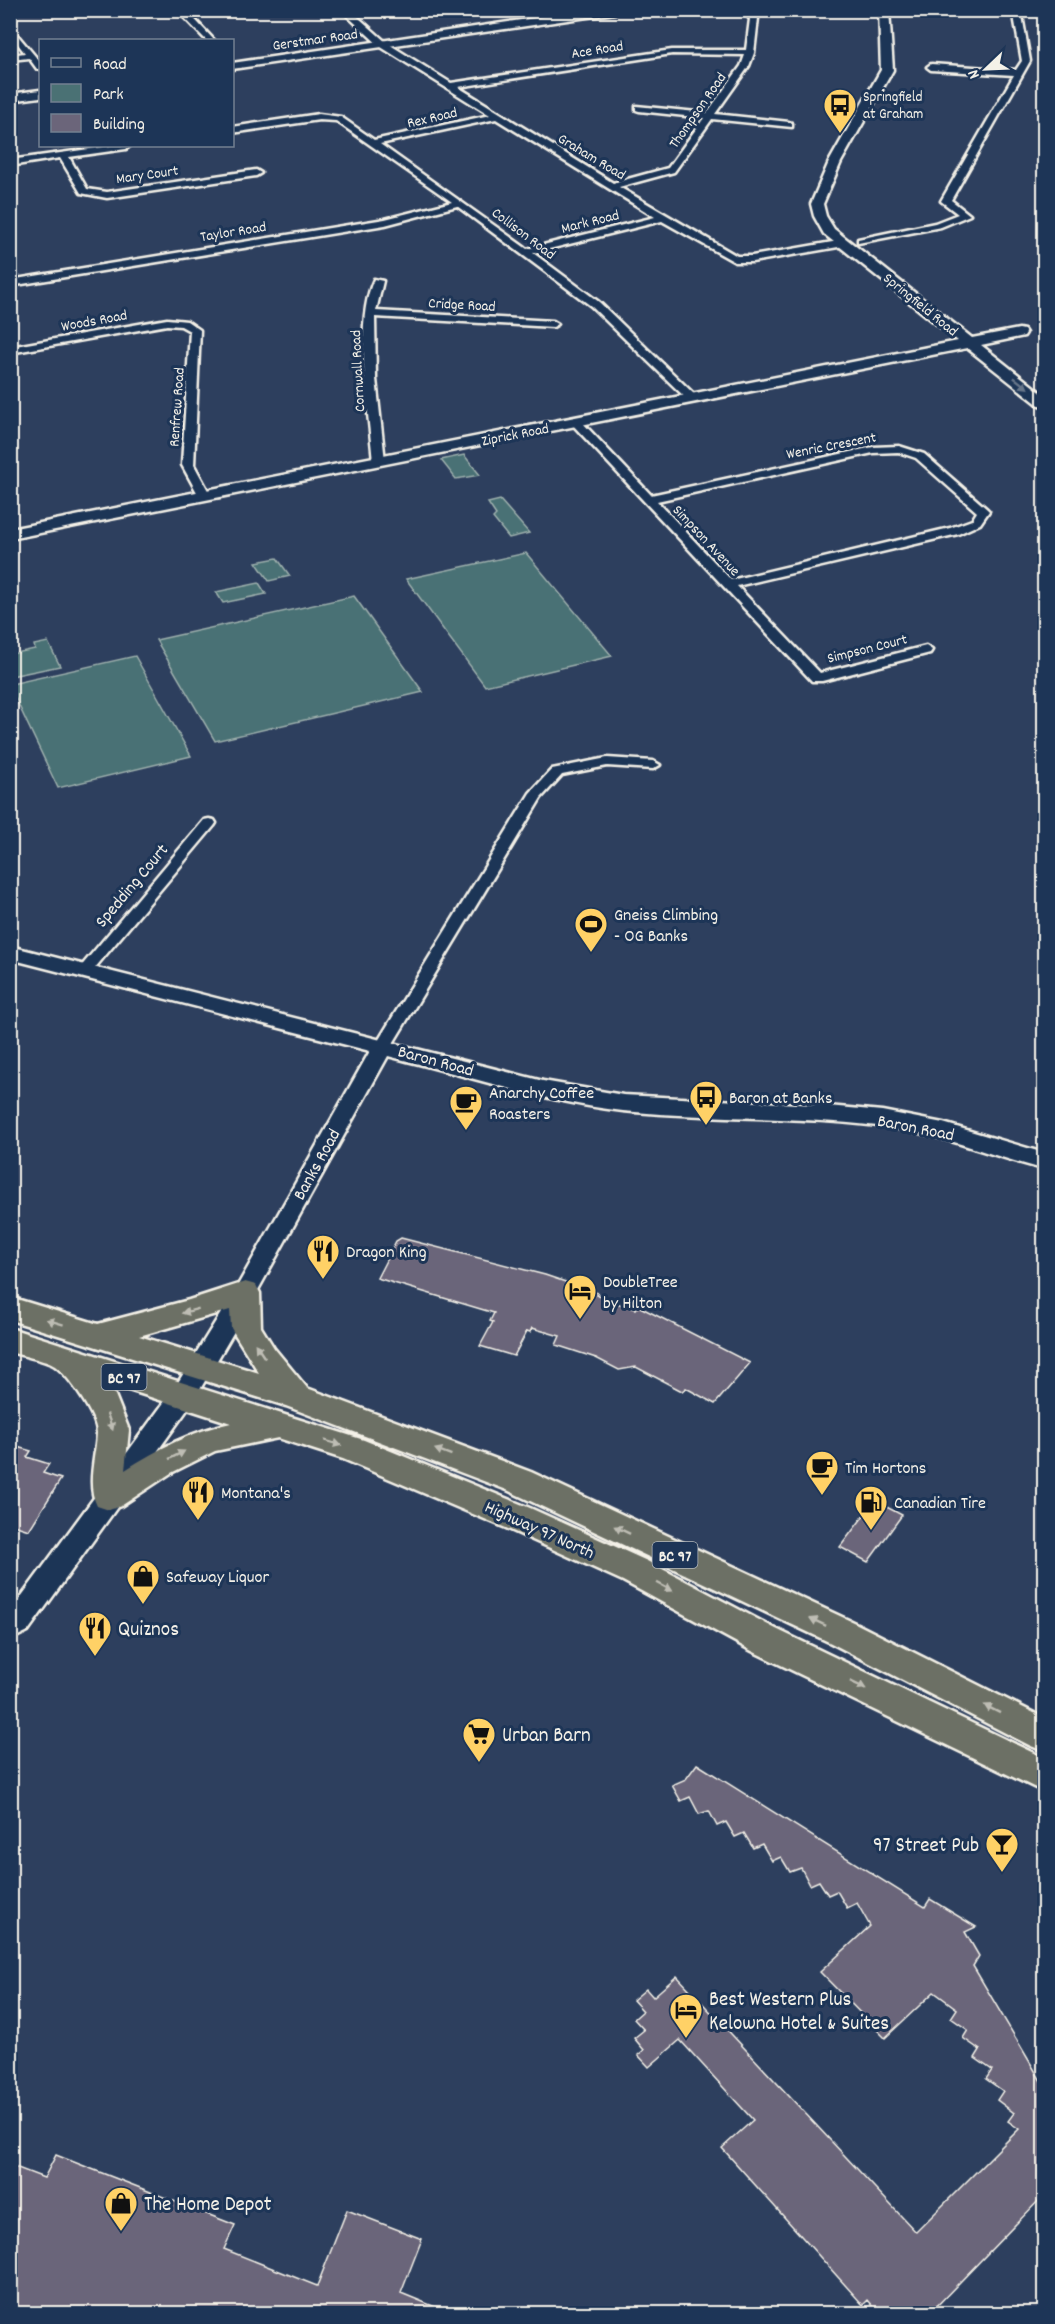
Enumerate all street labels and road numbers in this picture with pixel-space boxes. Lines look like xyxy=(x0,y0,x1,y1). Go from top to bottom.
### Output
street label: Gerstmar Road xyxy=(271,24,359,58)
street label: Ace Road xyxy=(570,36,625,66)
street label: Thompson Road xyxy=(664,69,733,154)
street label: Rex Road xyxy=(405,102,460,135)
street label: Graham Road xyxy=(553,129,629,187)
street label: Mary Court xyxy=(115,161,180,191)
street label: Collison Road xyxy=(486,203,560,266)
street label: Mark Road xyxy=(559,205,622,241)
street label: Taylor Road xyxy=(199,217,268,249)
street label: Springfield Road xyxy=(877,268,962,343)
street label: Cridge Road xyxy=(428,293,496,319)
street label: Woods Road xyxy=(60,305,129,339)
street label: Cornwall Road xyxy=(346,329,372,412)
street label: Renfrew Road xyxy=(164,367,192,448)
street label: Ziprick Road xyxy=(480,419,551,453)
street label: Wenric Crescent xyxy=(785,427,879,466)
street label: Simpson Avenue xyxy=(666,501,745,582)
street label: Simpson Court xyxy=(825,629,910,670)
street label: Spedding Court xyxy=(90,839,176,934)
street label: Baron Road xyxy=(395,1040,476,1085)
street label: Baron Road xyxy=(875,1110,956,1149)
street label: Banks Road xyxy=(288,1125,348,1205)
road number: BC 97 xyxy=(102,1364,146,1390)
street label: Highway 97 North xyxy=(480,1496,598,1567)
road number: BC 97 xyxy=(652,1542,698,1568)

